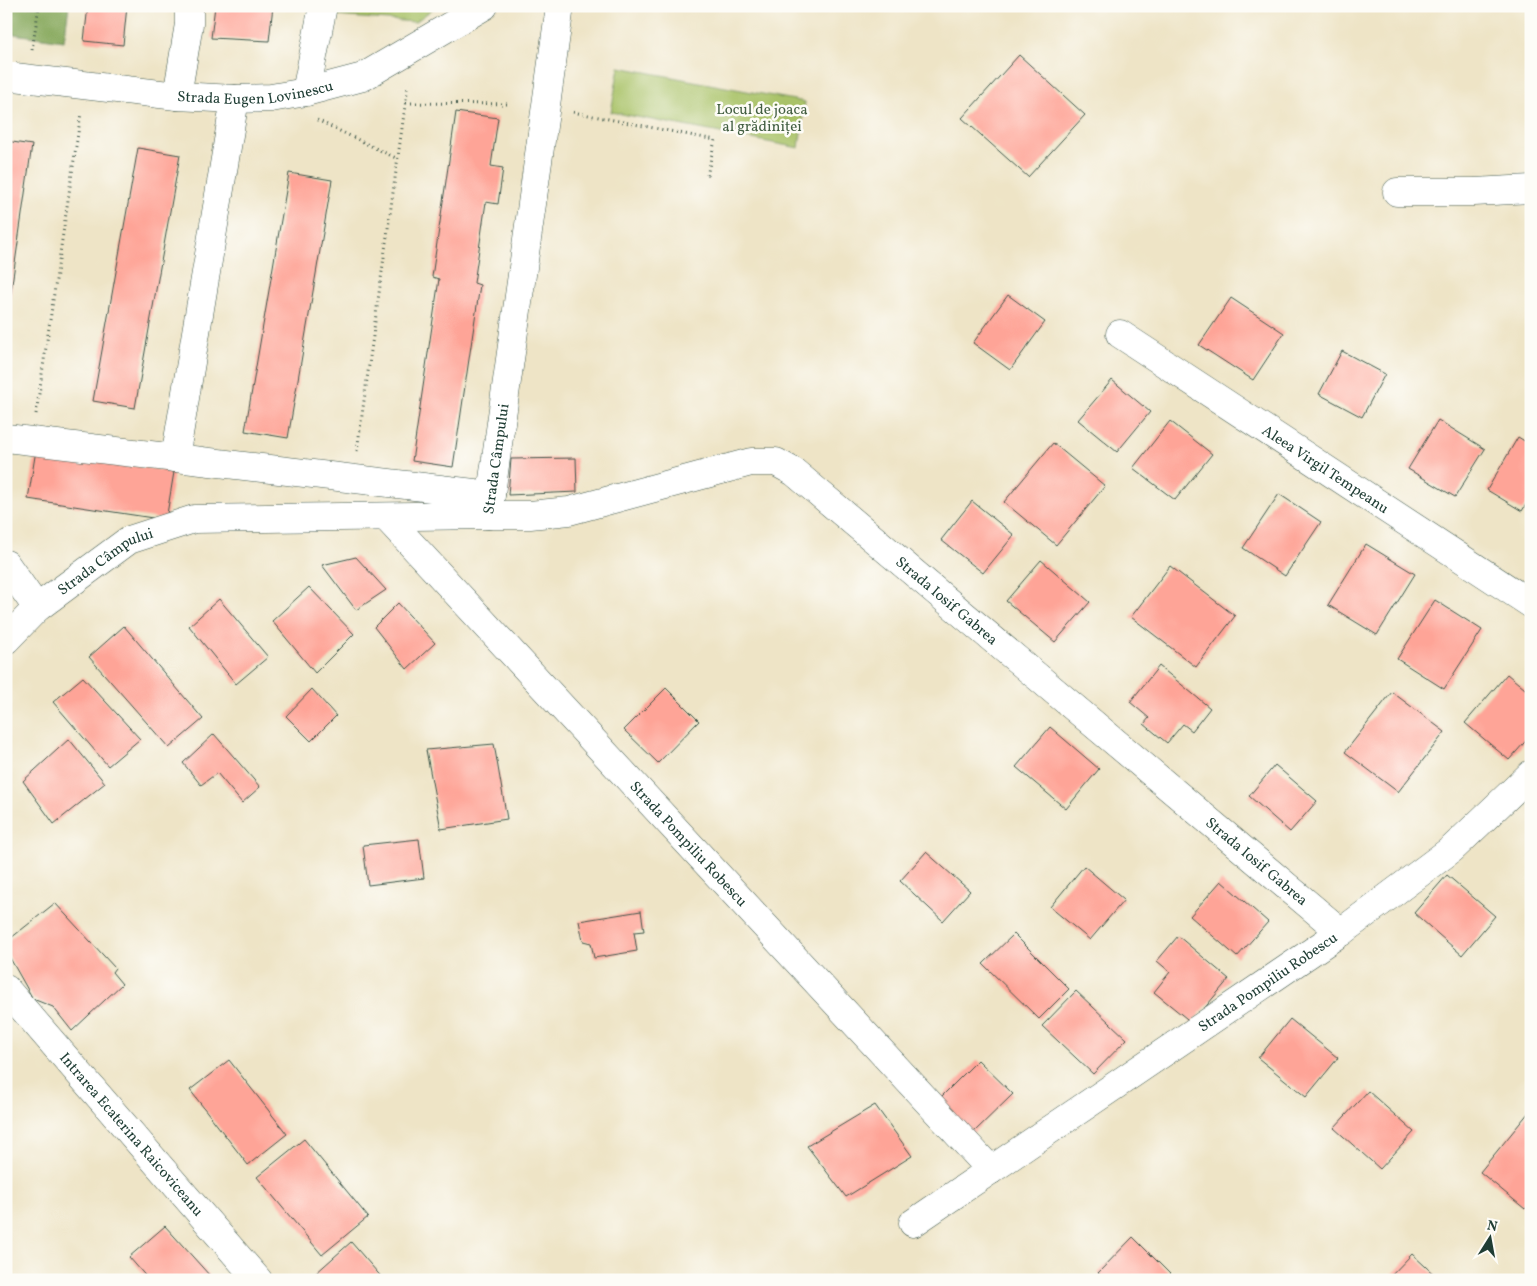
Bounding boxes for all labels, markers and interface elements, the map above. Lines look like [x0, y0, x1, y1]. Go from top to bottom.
street label: Strada Eugen Lovinescu [177, 76, 336, 111]
park label: Locul de joaca al grădiniței [716, 100, 808, 138]
street label: Strada Câmpului [479, 402, 516, 516]
street label: Aleea Virgil Tempeanu [1257, 421, 1392, 520]
street label: Strada Câmpului [54, 524, 156, 601]
street label: Strada Iosif Gabrea [890, 553, 1002, 651]
street label: Strada Pompiliu Robescu [624, 777, 751, 912]
street label: Strada Iosif Gabrea [1200, 813, 1312, 912]
street label: Strada Pompiliu Robescu [1195, 928, 1342, 1038]
street label: Intrarea Ecaterina Raicoviceanu [54, 1049, 207, 1222]
north arrow [1464, 1214, 1514, 1264]
text: N [1485, 1216, 1499, 1237]

